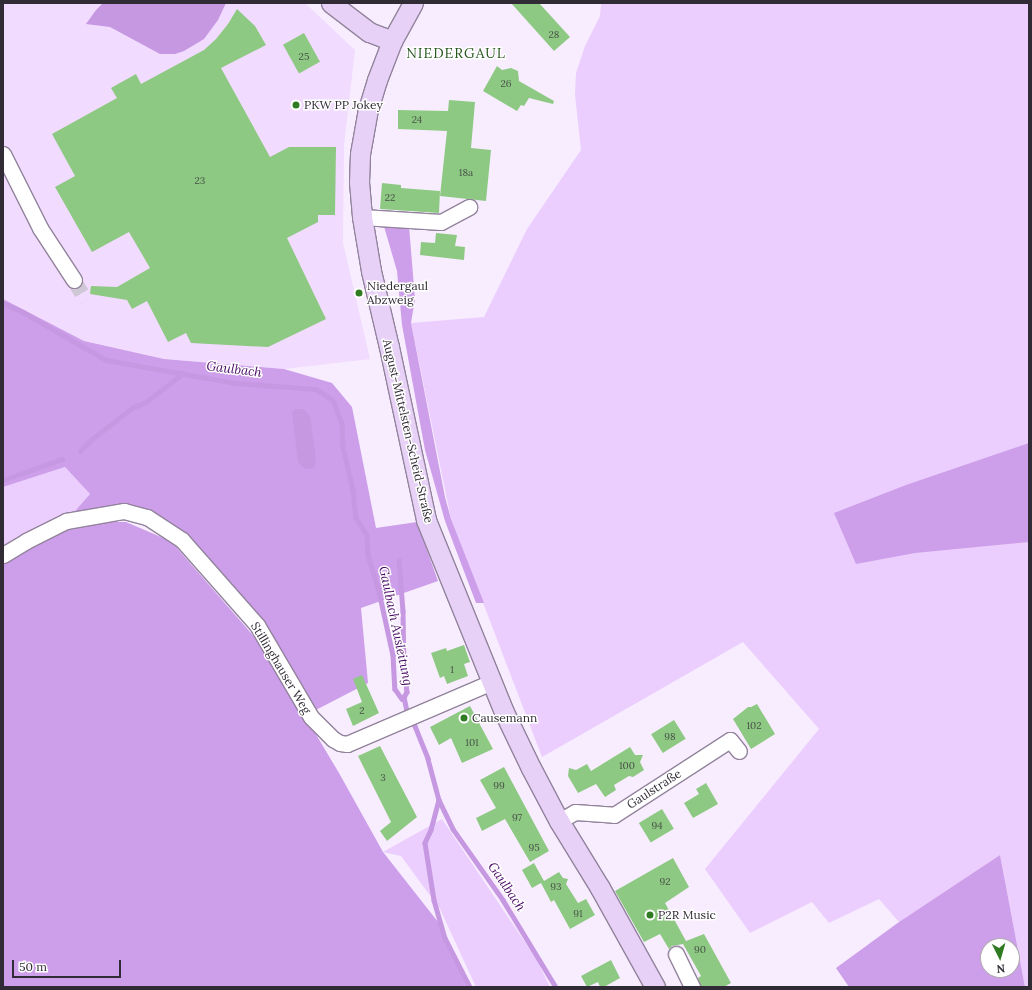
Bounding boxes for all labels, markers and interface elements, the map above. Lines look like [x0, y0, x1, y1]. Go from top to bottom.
house number: 28 [549, 29, 559, 41]
district label: NIEDERGAUL [406, 45, 506, 61]
house number: 25 [299, 51, 309, 63]
house number: 26 [500, 78, 512, 90]
place label: PKW PP Jokey [304, 98, 383, 112]
marker: PKW PP Jokey [291, 100, 301, 110]
house number: 24 [412, 114, 422, 126]
house number: 18a [459, 167, 473, 179]
house number: 23 [195, 175, 205, 187]
house number: 22 [385, 192, 395, 204]
place label: Niedergaul Abzweig [367, 279, 428, 307]
marker: Niedergaul Abzweig [354, 288, 364, 298]
street label: August-Mittelsten-Scheid-Straße [380, 338, 436, 524]
water label: Gaulbach [205, 359, 263, 381]
water label: Gaulbach Ausleitung [375, 565, 415, 687]
street label: Stillinghauser Weg [248, 620, 314, 716]
house number: 1 [450, 664, 454, 676]
house number: 2 [359, 705, 365, 717]
place label: Causemann [472, 711, 537, 725]
marker: Causemann [459, 713, 469, 723]
house number: 102 [746, 720, 762, 732]
house number: 98 [664, 731, 676, 743]
house number: 101 [465, 737, 479, 749]
house number: 100 [619, 760, 635, 772]
street label: Gaulstraße [624, 766, 684, 812]
house number: 3 [380, 772, 386, 784]
house number: 99 [493, 780, 505, 792]
house number: 97 [512, 812, 522, 824]
house number: 94 [651, 820, 663, 832]
house number: 95 [528, 842, 540, 854]
water label: Gaulbach [484, 860, 528, 914]
house number: 92 [659, 876, 671, 888]
house number: 93 [550, 881, 562, 893]
house number: 91 [573, 908, 583, 920]
place label: P2R Music [658, 908, 716, 922]
marker: P2R Music [645, 910, 655, 920]
north arrow [980, 938, 1020, 978]
house number: 90 [694, 944, 706, 956]
scale bar [14, 952, 123, 978]
text: 50 m [19, 959, 47, 974]
text: N [996, 962, 1006, 976]

